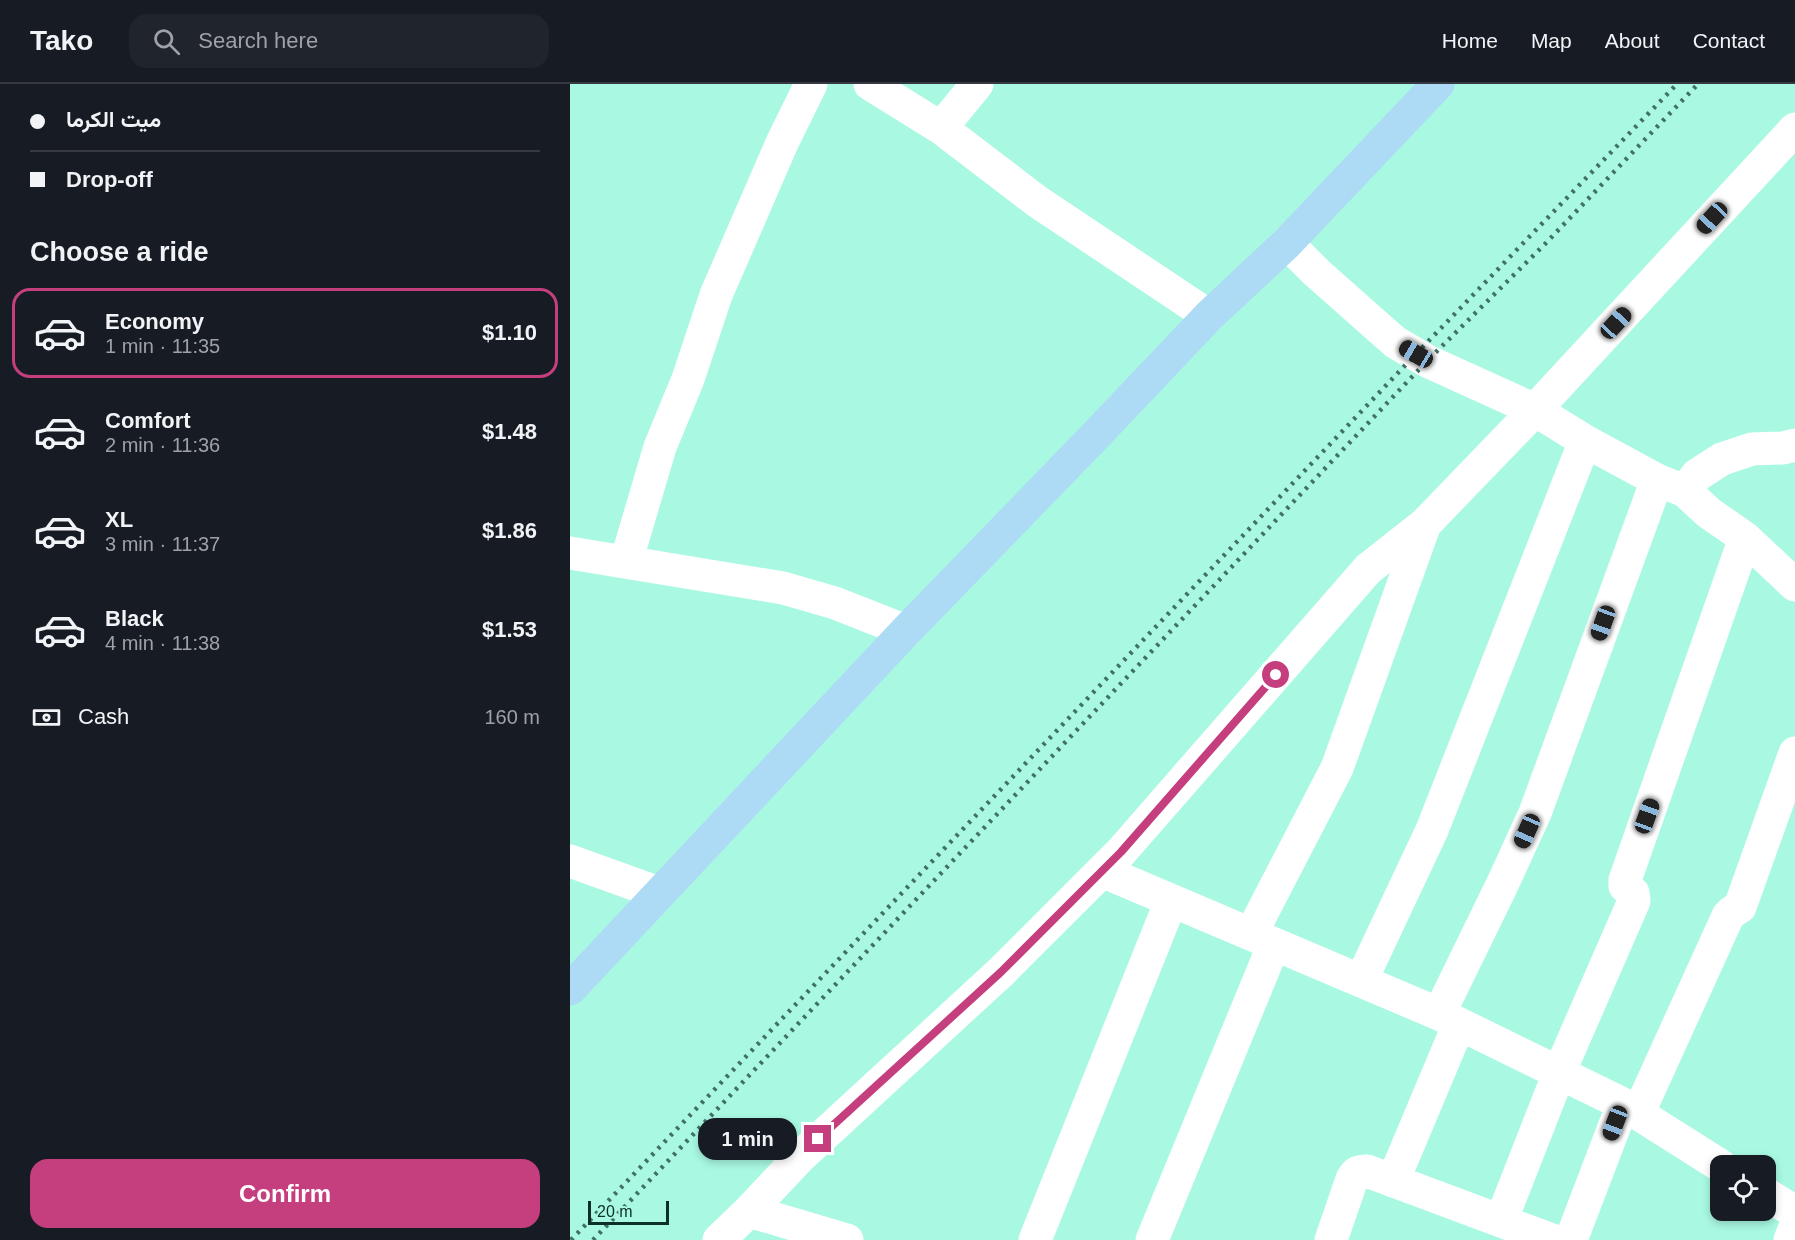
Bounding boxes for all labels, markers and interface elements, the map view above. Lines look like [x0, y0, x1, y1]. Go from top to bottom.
search box [129, 14, 549, 68]
text: Tako [30, 25, 93, 56]
icon: search [150, 25, 183, 58]
text: Search here [198, 28, 318, 53]
text: Home [1442, 29, 1498, 52]
text: Map [1531, 29, 1572, 52]
text: About [1605, 29, 1660, 52]
text: Contact [1693, 29, 1765, 52]
text: ميت الكرما [66, 107, 161, 132]
text: Drop-off [66, 167, 153, 192]
car [1693, 199, 1731, 237]
text: Choose a ride [30, 237, 209, 267]
car [1597, 304, 1635, 342]
icon: car [33, 306, 87, 360]
text: Economy [105, 309, 204, 334]
text: $1.10 [482, 320, 537, 345]
text: 1 min · 11:35 [105, 335, 220, 357]
car [1396, 337, 1436, 371]
icon: car [33, 405, 87, 459]
text: Comfort [105, 408, 191, 433]
text: $1.48 [482, 419, 537, 444]
text: 2 min · 11:36 [105, 434, 220, 456]
icon: car [33, 504, 87, 558]
text: XL [105, 507, 133, 532]
text: $1.86 [482, 518, 537, 543]
text: 3 min · 11:37 [105, 533, 220, 555]
icon: car [33, 603, 87, 657]
car [1588, 603, 1618, 643]
text: Black [105, 606, 164, 631]
text: $1.53 [482, 617, 537, 642]
text: 4 min · 11:38 [105, 632, 220, 654]
route start [1262, 661, 1289, 688]
icon: cash [30, 701, 63, 734]
text: Cash [78, 704, 129, 729]
text: 160 m [484, 706, 540, 728]
car [1632, 796, 1662, 836]
car [1511, 811, 1543, 851]
car [1600, 1103, 1630, 1143]
callout: 1 min [698, 1118, 797, 1160]
route end [804, 1125, 831, 1152]
text: 1 min [721, 1128, 774, 1150]
map controls [1710, 1155, 1776, 1221]
button: locate [1710, 1155, 1776, 1221]
button: Confirm [30, 1159, 540, 1228]
scale bar [588, 1198, 669, 1226]
text: 20 m [597, 1203, 633, 1220]

